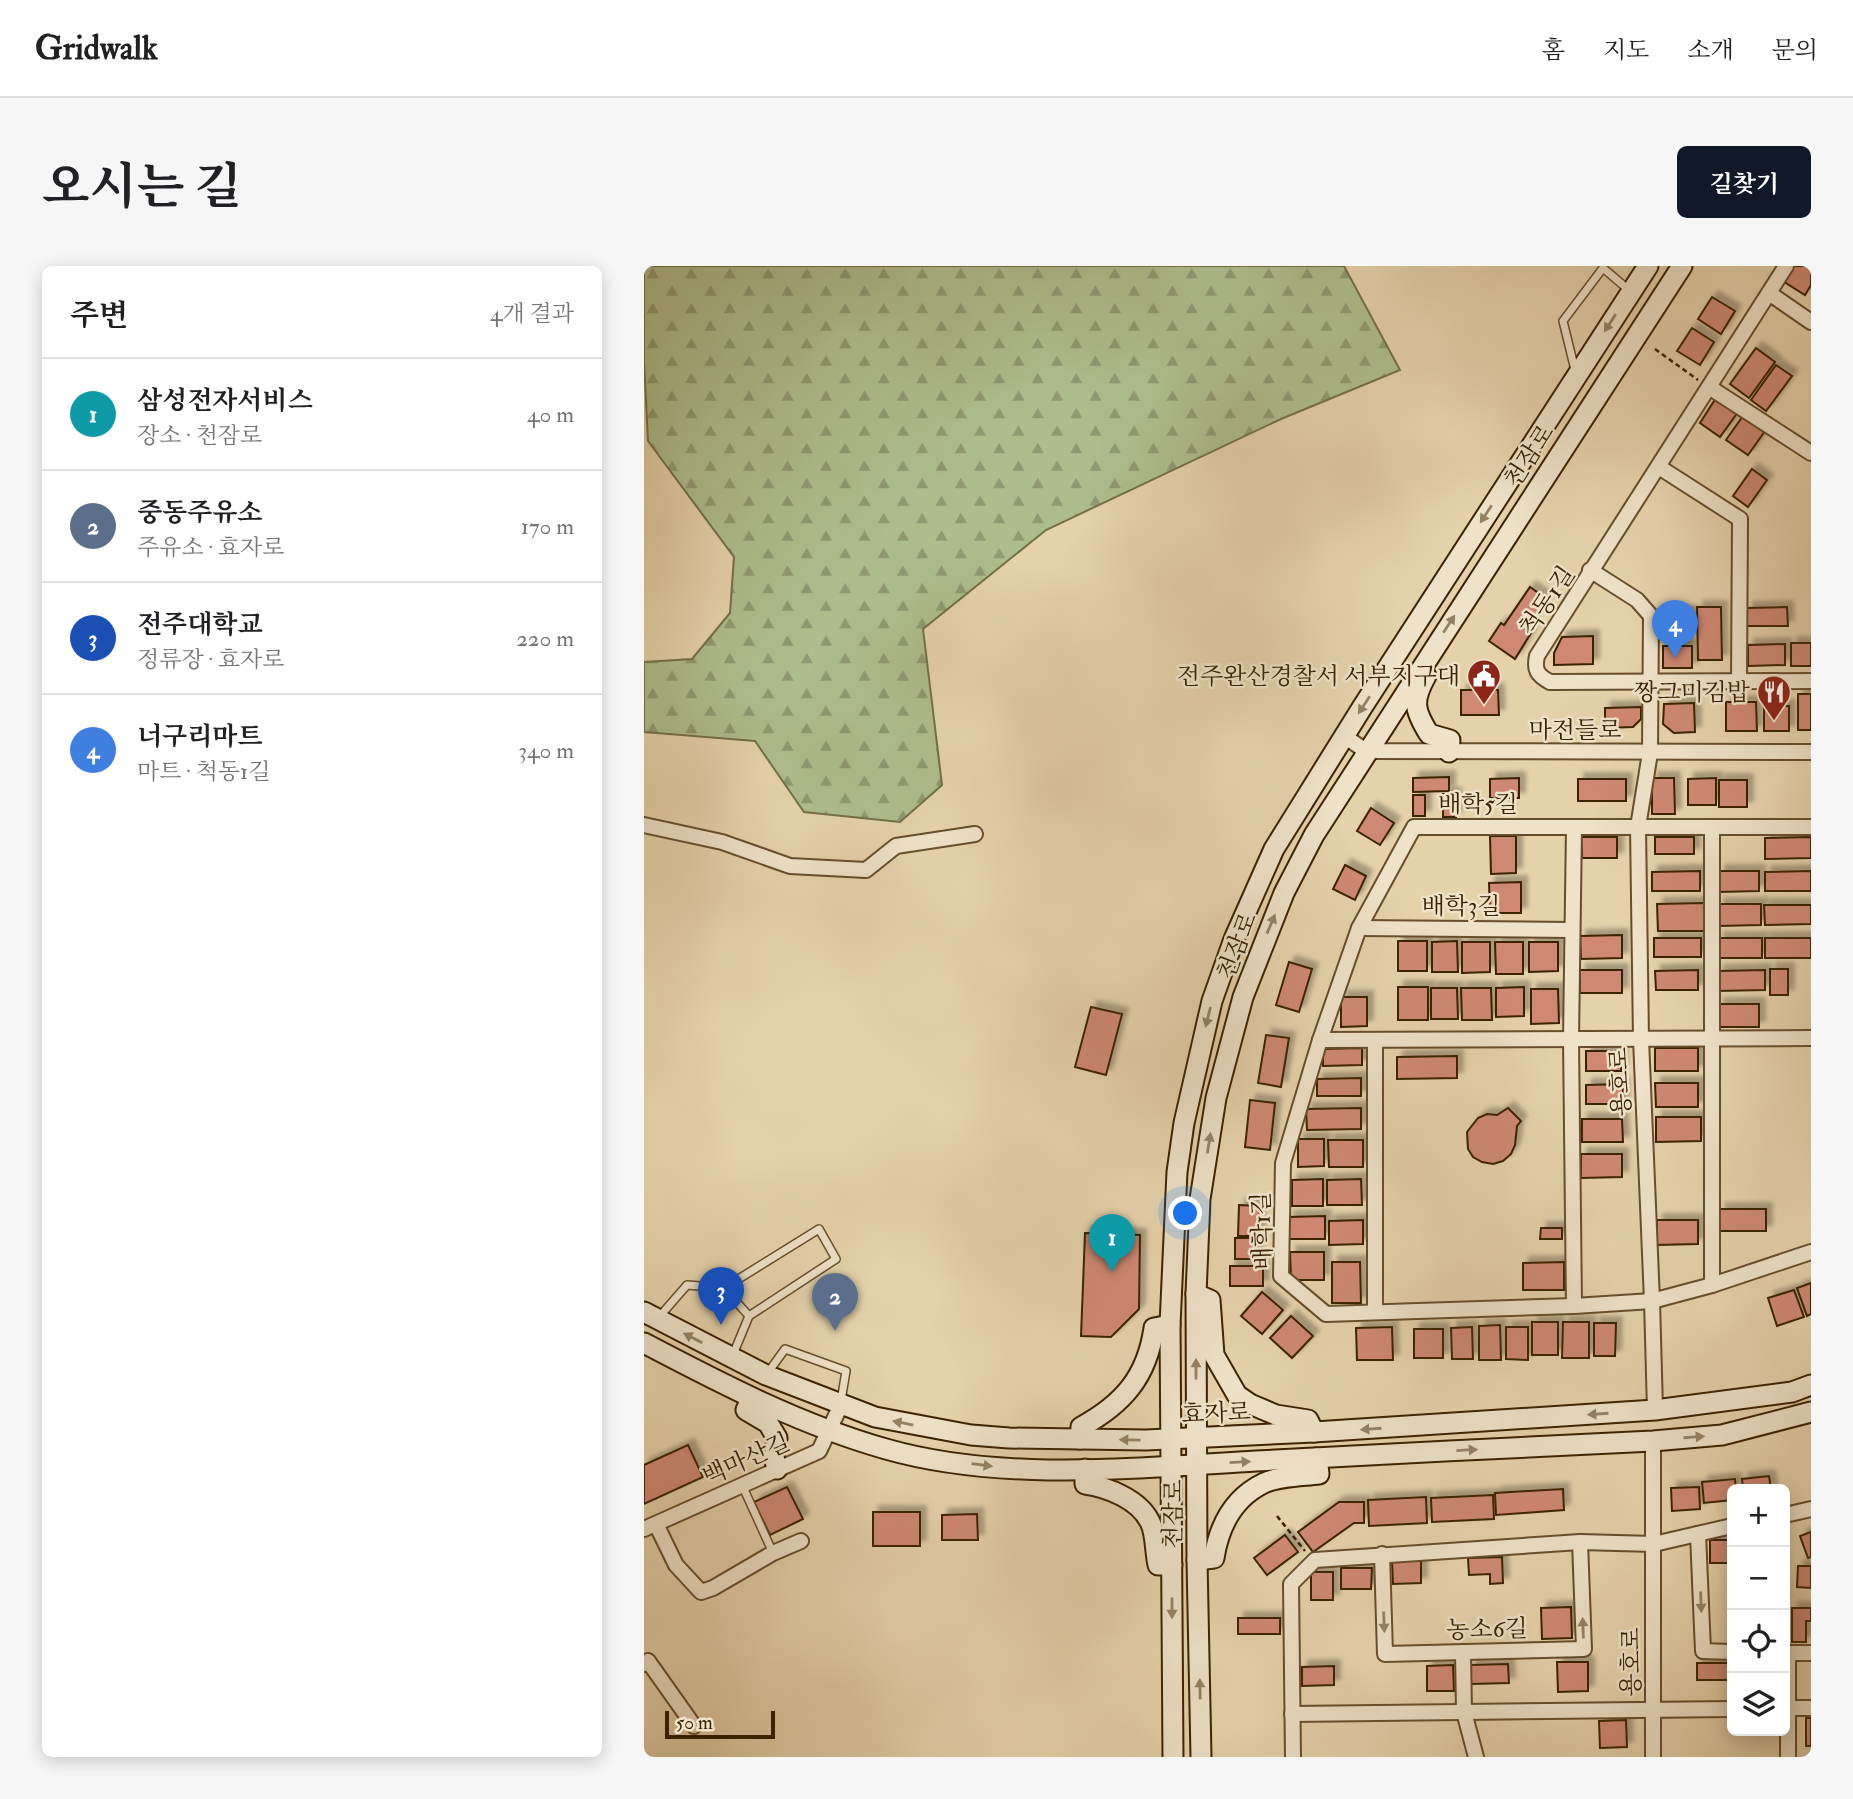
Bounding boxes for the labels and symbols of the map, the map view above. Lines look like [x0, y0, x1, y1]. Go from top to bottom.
one-way arrow [1604, 313, 1617, 332]
street label: 천잠로 [1497, 419, 1561, 494]
one-way arrow [1480, 504, 1493, 524]
street label: 척동1길 [1513, 560, 1582, 642]
pin: 4 [1652, 600, 1698, 658]
one-way arrow [1443, 614, 1456, 634]
public building icon: 전주완산경찰서 서부지구대 [1465, 657, 1503, 706]
place label: 전주완산경찰서 서부지구대 [1177, 661, 1460, 692]
restaurant icon: 짱그미김밥 [1755, 673, 1793, 722]
place label: 짱그미김밥 [1634, 677, 1750, 708]
one-way arrow [1357, 696, 1370, 715]
street label: 마전들로 [1529, 715, 1621, 746]
street label: 배학5길 [1438, 789, 1518, 820]
street label: 배학3길 [1422, 891, 1500, 922]
street label: 천잠로 [1211, 908, 1264, 984]
one-way arrow [1265, 914, 1277, 934]
one-way arrow [1202, 1006, 1213, 1028]
street label: 용호로 [1603, 1046, 1638, 1118]
one-way arrow [1204, 1131, 1215, 1153]
street label: 배학1길 [1246, 1191, 1279, 1271]
your location [1168, 1196, 1202, 1230]
pin: 1 [1089, 1214, 1135, 1272]
pin: 3 [698, 1267, 744, 1325]
pin: 2 [812, 1273, 858, 1331]
one-way arrow [683, 1332, 703, 1343]
one-way arrow [1190, 1358, 1202, 1380]
street label: 효자로 [1181, 1397, 1251, 1430]
one-way arrow [1587, 1409, 1609, 1420]
one-way arrow [892, 1417, 914, 1428]
one-way arrow [1360, 1423, 1382, 1434]
street label: 백마산길 [698, 1426, 795, 1492]
one-way arrow [1684, 1432, 1706, 1443]
one-way arrow [1118, 1434, 1140, 1446]
one-way arrow [1457, 1445, 1479, 1456]
one-way arrow [1229, 1456, 1251, 1467]
one-way arrow [971, 1460, 993, 1471]
street label: 천잠로 [1157, 1479, 1190, 1549]
one-way arrow [1695, 1591, 1707, 1613]
one-way arrow [1166, 1598, 1178, 1620]
one-way arrow [1379, 1611, 1390, 1633]
street label: 농소6길 [1446, 1613, 1528, 1646]
one-way arrow [1577, 1617, 1588, 1639]
street label: 용호로 [1616, 1627, 1647, 1697]
one-way arrow [1194, 1678, 1205, 1700]
scale bar [665, 1708, 775, 1740]

